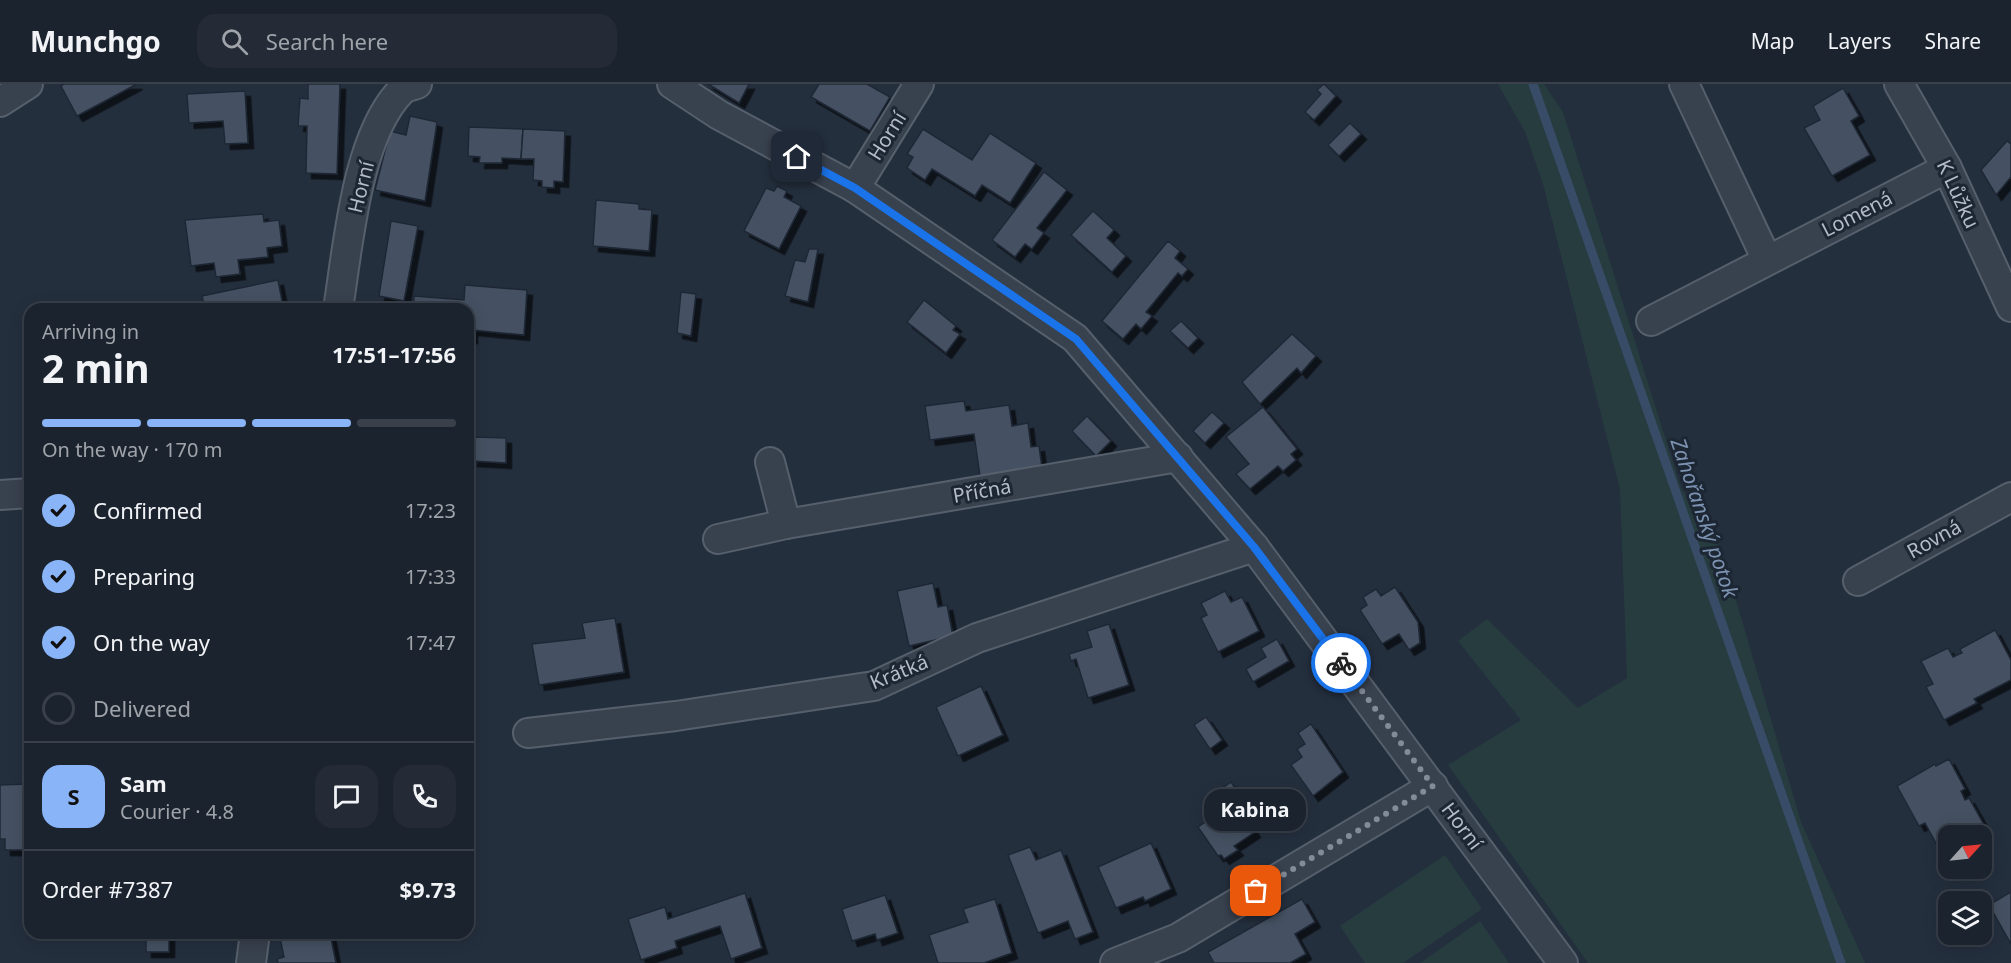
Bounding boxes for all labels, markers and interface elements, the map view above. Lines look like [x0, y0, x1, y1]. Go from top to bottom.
search box [197, 14, 617, 68]
text: Munchgo [30, 22, 161, 60]
icon: search [218, 25, 251, 58]
text: Search here [266, 26, 388, 56]
text: Map [1751, 27, 1795, 55]
text: Layers [1828, 27, 1892, 55]
text: Share [1925, 27, 1981, 55]
street label: Horní [861, 106, 912, 165]
pin [771, 131, 822, 182]
icon: home [780, 140, 813, 173]
street label: K Lůžku [1931, 155, 1986, 233]
street label: Horní [341, 157, 380, 216]
street label: Lomená [1817, 184, 1897, 243]
text: Arriving in [42, 318, 139, 345]
text: 17:51–17:56 [332, 339, 456, 369]
text: 2 min [42, 341, 149, 394]
water label: Zahořanský potok [1664, 433, 1746, 603]
text: On the way · 170 m [42, 436, 222, 463]
street label: Příčná [951, 472, 1013, 509]
icon: check [42, 494, 75, 527]
text: Confirmed [93, 495, 203, 525]
text: 17:23 [405, 497, 456, 524]
street label: Rovná [1902, 513, 1966, 564]
icon: check [42, 560, 75, 593]
text: Preparing [93, 561, 195, 591]
text: 17:33 [405, 563, 456, 590]
icon: check [42, 626, 75, 659]
text: On the way [93, 627, 210, 657]
text: 17:47 [405, 629, 456, 656]
courier [1311, 633, 1371, 693]
icon: bike [1325, 647, 1358, 680]
street label: Krátká [866, 648, 932, 695]
text: Delivered [93, 693, 191, 723]
button: chat [315, 765, 378, 828]
button: phone [393, 765, 456, 828]
text: Sam [120, 768, 167, 798]
text: S [67, 781, 80, 811]
callout: Kabina [1205, 789, 1307, 831]
text: Kabina [1221, 796, 1289, 823]
street label: Horní [1436, 797, 1490, 856]
text: Courier · 4.8 [120, 798, 234, 825]
north arrow [1938, 825, 1992, 879]
map controls [1938, 825, 1992, 945]
pin [1230, 865, 1281, 916]
text: Order #7387 [42, 874, 173, 904]
text: $9.73 [399, 874, 456, 904]
icon: bag [1239, 874, 1272, 907]
button: layers [1938, 891, 1992, 945]

